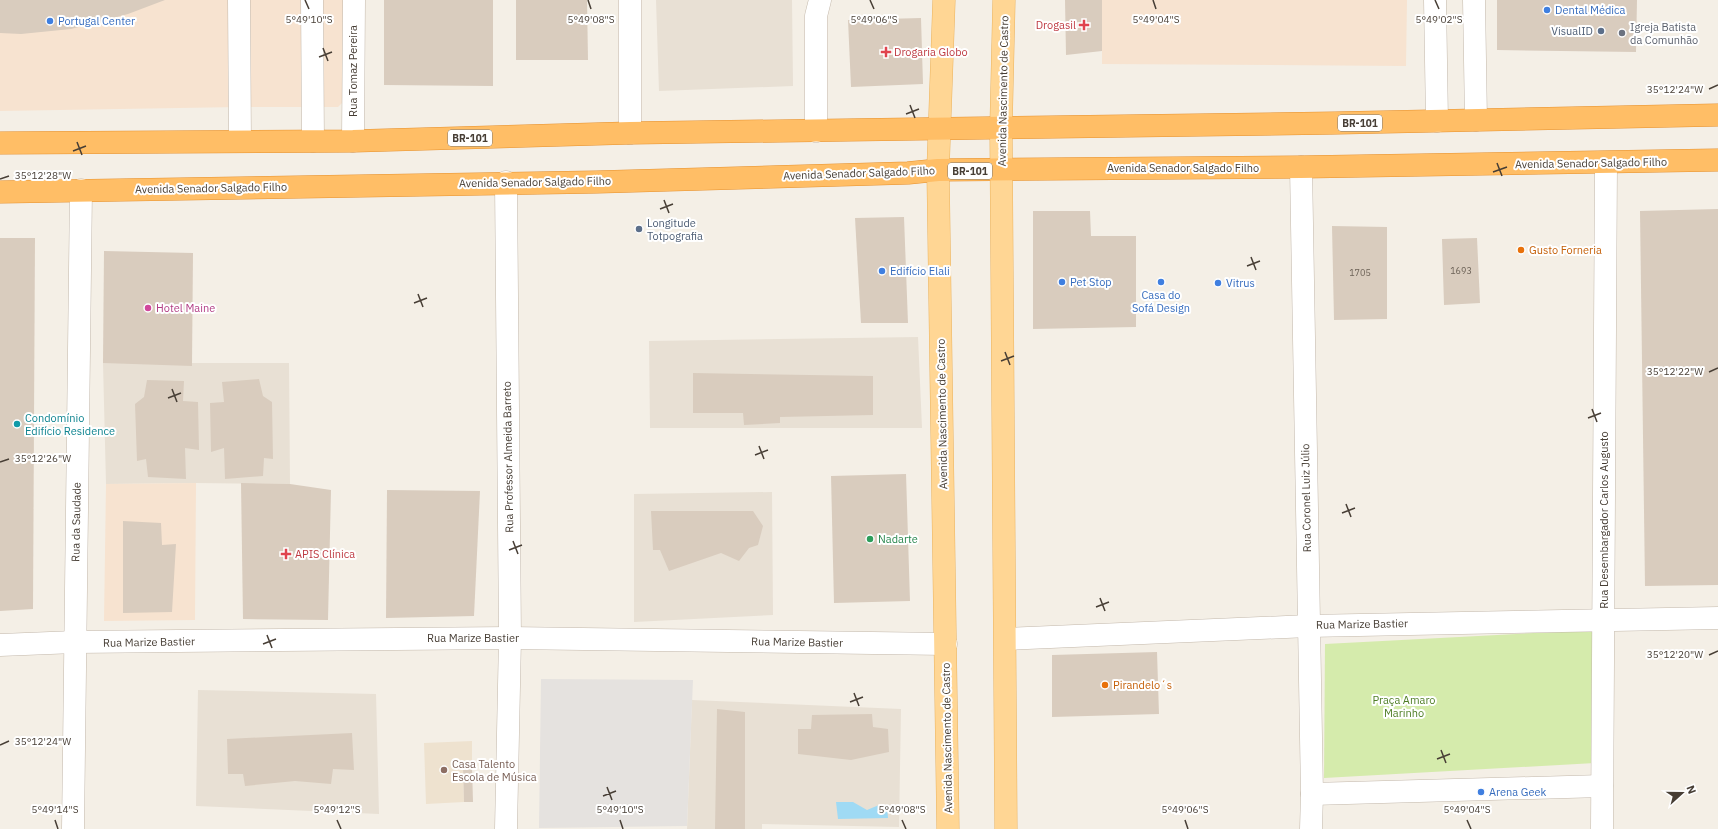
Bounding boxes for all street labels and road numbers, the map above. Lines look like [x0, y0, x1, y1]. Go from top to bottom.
street label: Avenida Nascimento de Castro [995, 15, 1011, 167]
street label: Rua Tomaz Pereira [346, 25, 360, 117]
road number: BR-101 [1338, 115, 1382, 131]
road number: BR-101 [448, 130, 492, 146]
street label: Avenida Senador Salgado Filho [1515, 155, 1667, 171]
street label: Avenida Senador Salgado Filho [1107, 161, 1259, 175]
street label: Avenida Senador Salgado Filho [783, 163, 935, 183]
road number: BR-101 [948, 163, 992, 179]
street label: Avenida Senador Salgado Filho [459, 174, 611, 190]
street label: Avenida Senador Salgado Filho [135, 180, 287, 196]
street label: Avenida Nascimento de Castro [934, 338, 950, 490]
street label: Rua Professor Almeida Barreto [500, 381, 516, 533]
street label: Rua Desembargador Carlos Augusto [1597, 431, 1611, 609]
street label: Rua Coronel Luiz Júlio [1298, 444, 1314, 552]
street label: Rua da Saudade [68, 482, 84, 562]
street label: Rua Marize Bastier [1316, 616, 1408, 632]
street label: Rua Marize Bastier [427, 631, 519, 645]
street label: Rua Marize Bastier [103, 634, 195, 650]
street label: Rua Marize Bastier [751, 634, 843, 650]
street label: Avenida Nascimento de Castro [939, 662, 955, 814]

